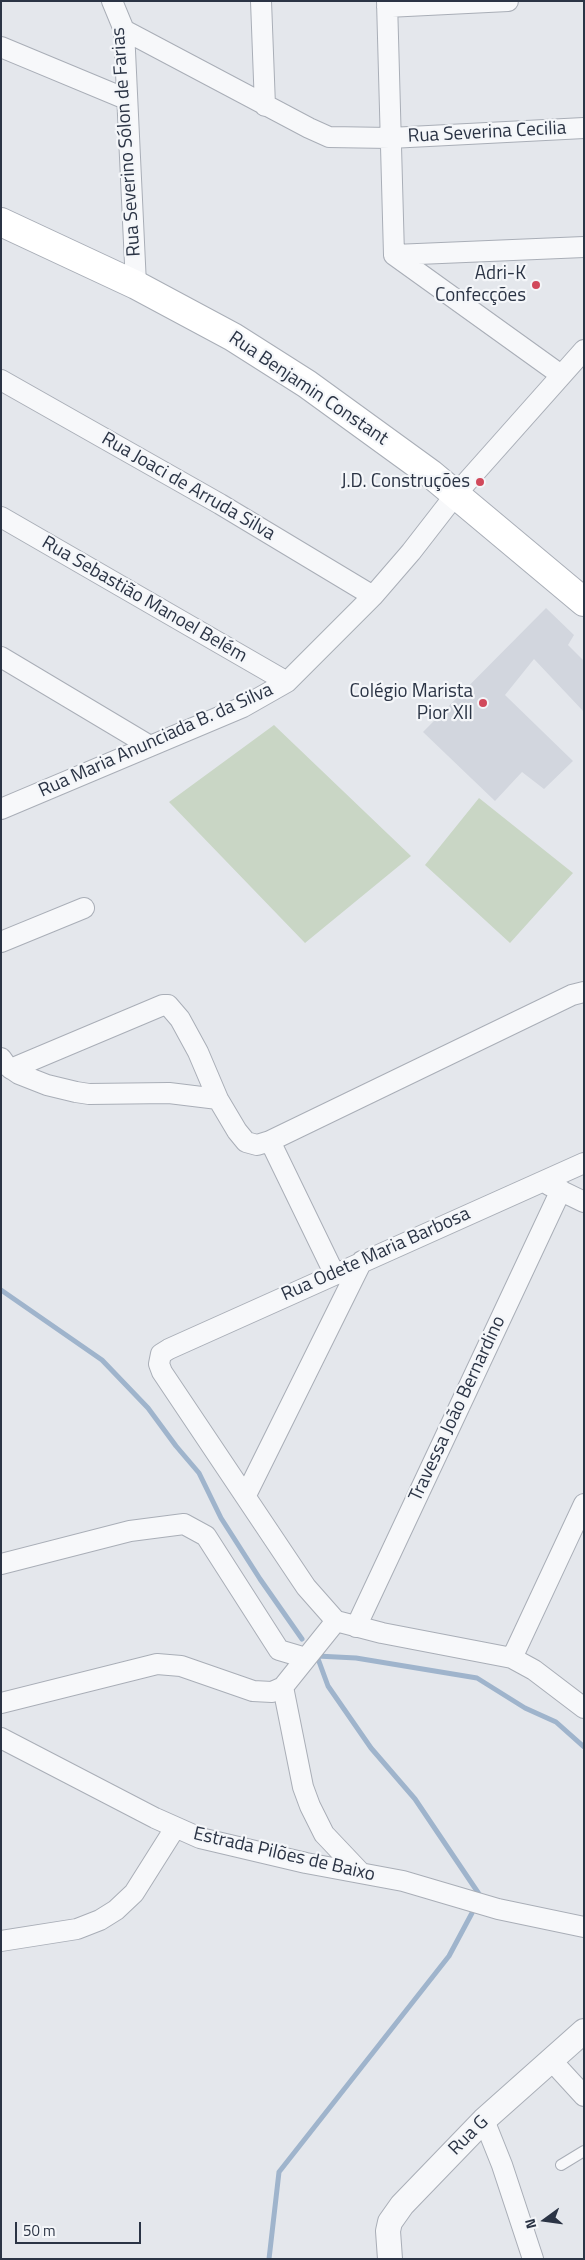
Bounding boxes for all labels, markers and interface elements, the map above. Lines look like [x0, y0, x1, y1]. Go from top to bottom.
street label: Rua Severino Sólon de Farias [108, 27, 146, 257]
street label: Rua Severina Cecilia [407, 117, 567, 149]
place label: Adri-K Confecções [435, 263, 526, 307]
marker: Adri-K Confecções [530, 279, 542, 291]
street label: Rua Benjamin Constant [224, 327, 392, 451]
street label: Rua Joaci de Arruda Silva [97, 428, 279, 546]
place label: J.D. Construções [341, 471, 470, 493]
marker: J.D. Construções [474, 476, 486, 488]
street label: Rua Sebastião Manoel Belém [37, 532, 251, 668]
street label: Rua Maria Anunciada B. da Silva [35, 679, 277, 803]
place label: Colégio Marista Pior XII [349, 681, 473, 725]
marker: Colégio Marista Pior XII [477, 697, 489, 709]
street label: Rua Odete Maria Barbosa [278, 1203, 474, 1307]
street label: Travessa João Bernardino [405, 1313, 511, 1505]
street label: Estrada Pilões de Baixo [191, 1823, 377, 1887]
street label: Rua G [444, 2111, 494, 2161]
north arrow [520, 2195, 570, 2245]
scale bar [18, 2212, 144, 2244]
text: N [519, 2217, 541, 2231]
text: 50 m [23, 2219, 56, 2242]

